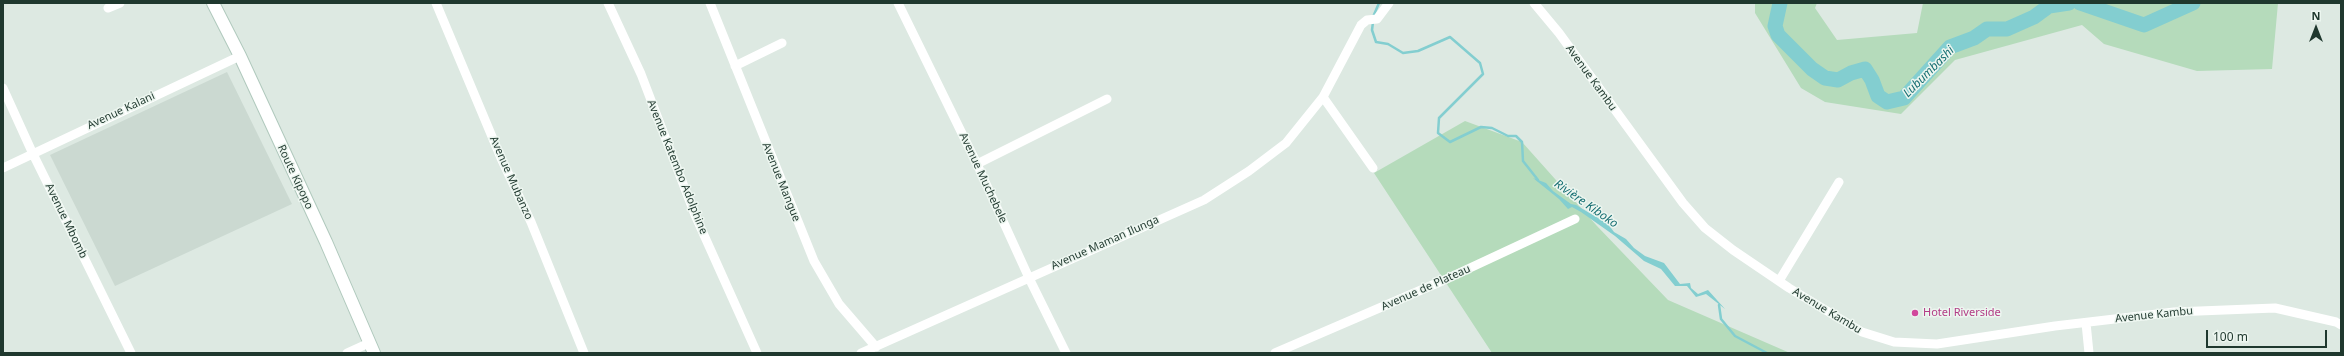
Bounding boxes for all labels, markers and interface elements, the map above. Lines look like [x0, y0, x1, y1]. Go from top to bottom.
north arrow [2296, 8, 2336, 48]
text: N [2312, 8, 2320, 23]
street label: Avenue Kambu [1563, 42, 1619, 114]
water label: Lubumbashi [1901, 44, 1957, 100]
street label: Avenue Kalani [85, 90, 157, 132]
street label: Avenue Katembo Adolphine [644, 98, 710, 236]
street label: Avenue Muchebele [956, 131, 1010, 225]
street label: Avenue Mubanzo [487, 134, 535, 222]
street label: Avenue Mangue [759, 140, 803, 224]
street label: Route Kipopo [274, 143, 316, 211]
water label: Rivière Kiboko [1551, 177, 1621, 231]
street label: Avenue Mbomb [42, 181, 90, 261]
street label: Avenue Maman Ilunga [1049, 213, 1161, 273]
street label: Avenue de Plateau [1379, 262, 1473, 314]
street label: Avenue Kambu [1790, 285, 1864, 337]
street label: Avenue Kambu [2114, 304, 2194, 326]
place label: Hotel Riverside [1923, 306, 2001, 320]
marker: Hotel Riverside [1910, 308, 1920, 318]
scale bar [2208, 322, 2329, 348]
text: 100 m [2213, 328, 2248, 345]

